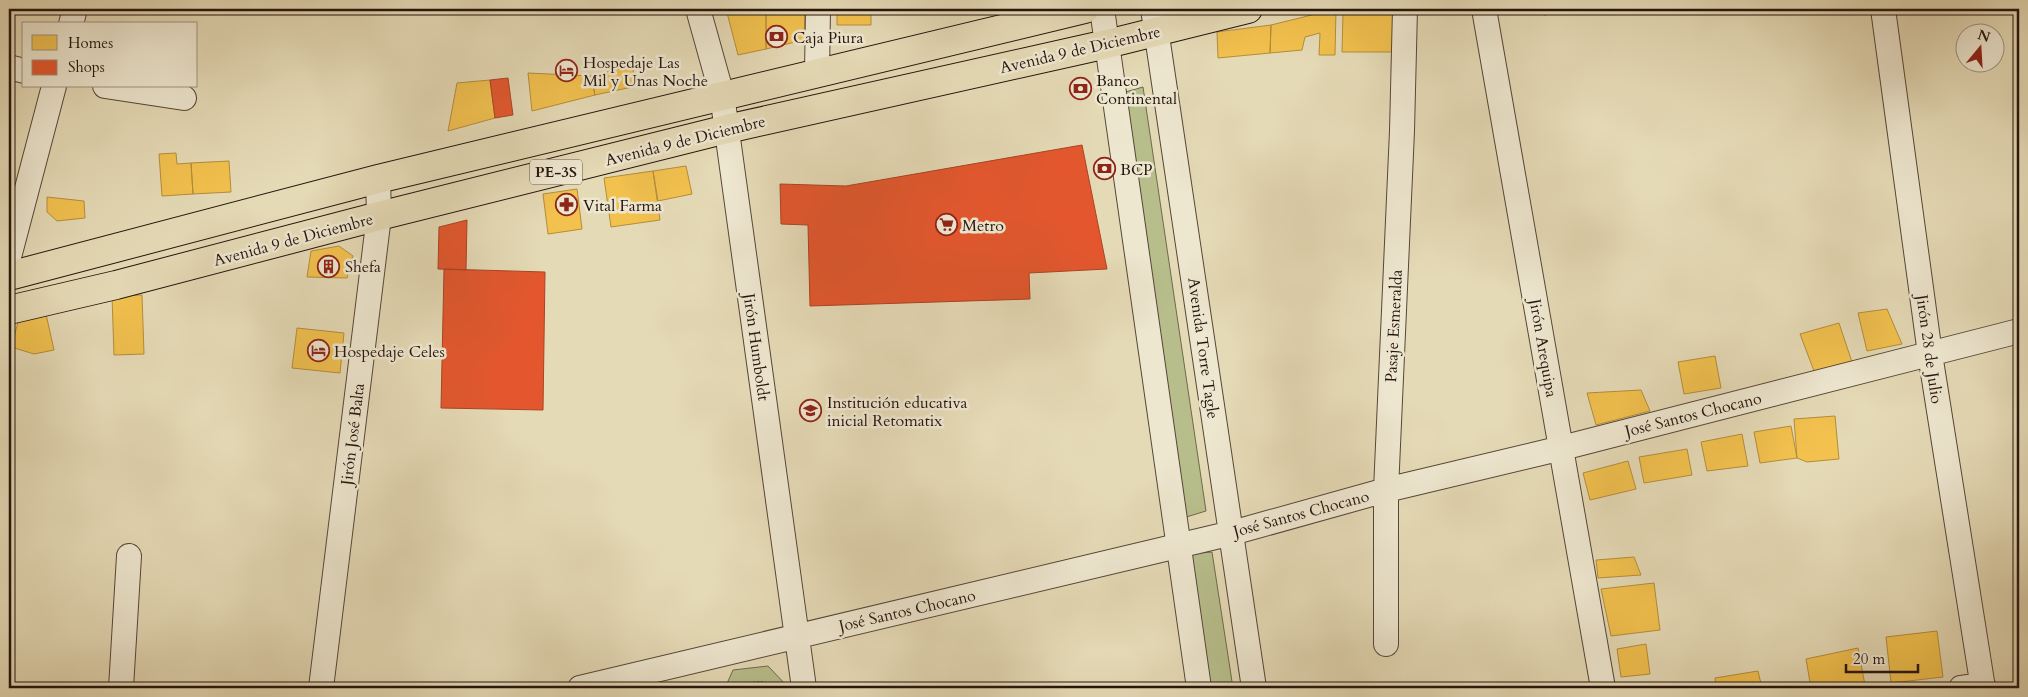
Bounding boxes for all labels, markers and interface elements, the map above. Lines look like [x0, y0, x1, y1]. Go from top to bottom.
street label: Avenida 9 de Diciembre [998, 21, 1163, 79]
legend [22, 22, 198, 88]
north arrow [1956, 22, 2006, 72]
bank icon: Caja Piura [765, 25, 789, 49]
text: N [1975, 25, 1993, 47]
place label: Caja Piura [793, 27, 863, 49]
text: Homes [68, 33, 113, 53]
place label: Hospedaje Las Mil y Unas Noche [583, 52, 708, 92]
text: Shops [68, 57, 105, 77]
hotel icon: Hospedaje Las Mil y Unas Noche [555, 59, 579, 83]
place label: Banco Continental [1096, 70, 1177, 110]
bank icon: Banco Continental [1068, 77, 1092, 101]
street label: Avenida 9 de Diciembre [603, 110, 768, 172]
bank icon: BCP [1092, 157, 1116, 181]
place label: BCP [1120, 159, 1153, 181]
road number: PE-3S [530, 160, 582, 184]
pharmacy icon: Vital Farma [555, 193, 579, 217]
place label: Vital Farma [583, 195, 662, 217]
street label: Avenida 9 de Diciembre [211, 208, 376, 272]
supermarket icon: Metro [934, 213, 958, 237]
place label: Metro [962, 215, 1004, 237]
building icon: Shefa [317, 254, 341, 278]
place label: Shefa [345, 256, 381, 278]
street label: Pasaje Esmeralda [1380, 269, 1408, 383]
street label: Avenida Torre Tagle [1182, 276, 1224, 420]
street label: Jirón Humboldt [737, 290, 774, 402]
street label: Jirón 28 de Julio [1910, 291, 1948, 405]
street label: Jirón Arequipa [1523, 295, 1563, 399]
hotel icon: Hospedaje Celes [306, 339, 330, 363]
place label: Hospedaje Celes [334, 341, 445, 363]
street label: Jirón José Balta [336, 382, 370, 488]
street label: José Santos Chocano [1621, 387, 1764, 443]
place label: Institución educativa inicial Retomatix [827, 392, 968, 432]
school or university icon: Institución educativa inicial Retomatix [799, 399, 823, 423]
street label: José Santos Chocano [1229, 485, 1372, 543]
street label: José Santos Chocano [835, 584, 978, 638]
scale bar [1846, 642, 1918, 674]
text: 20 m [1853, 649, 1885, 669]

